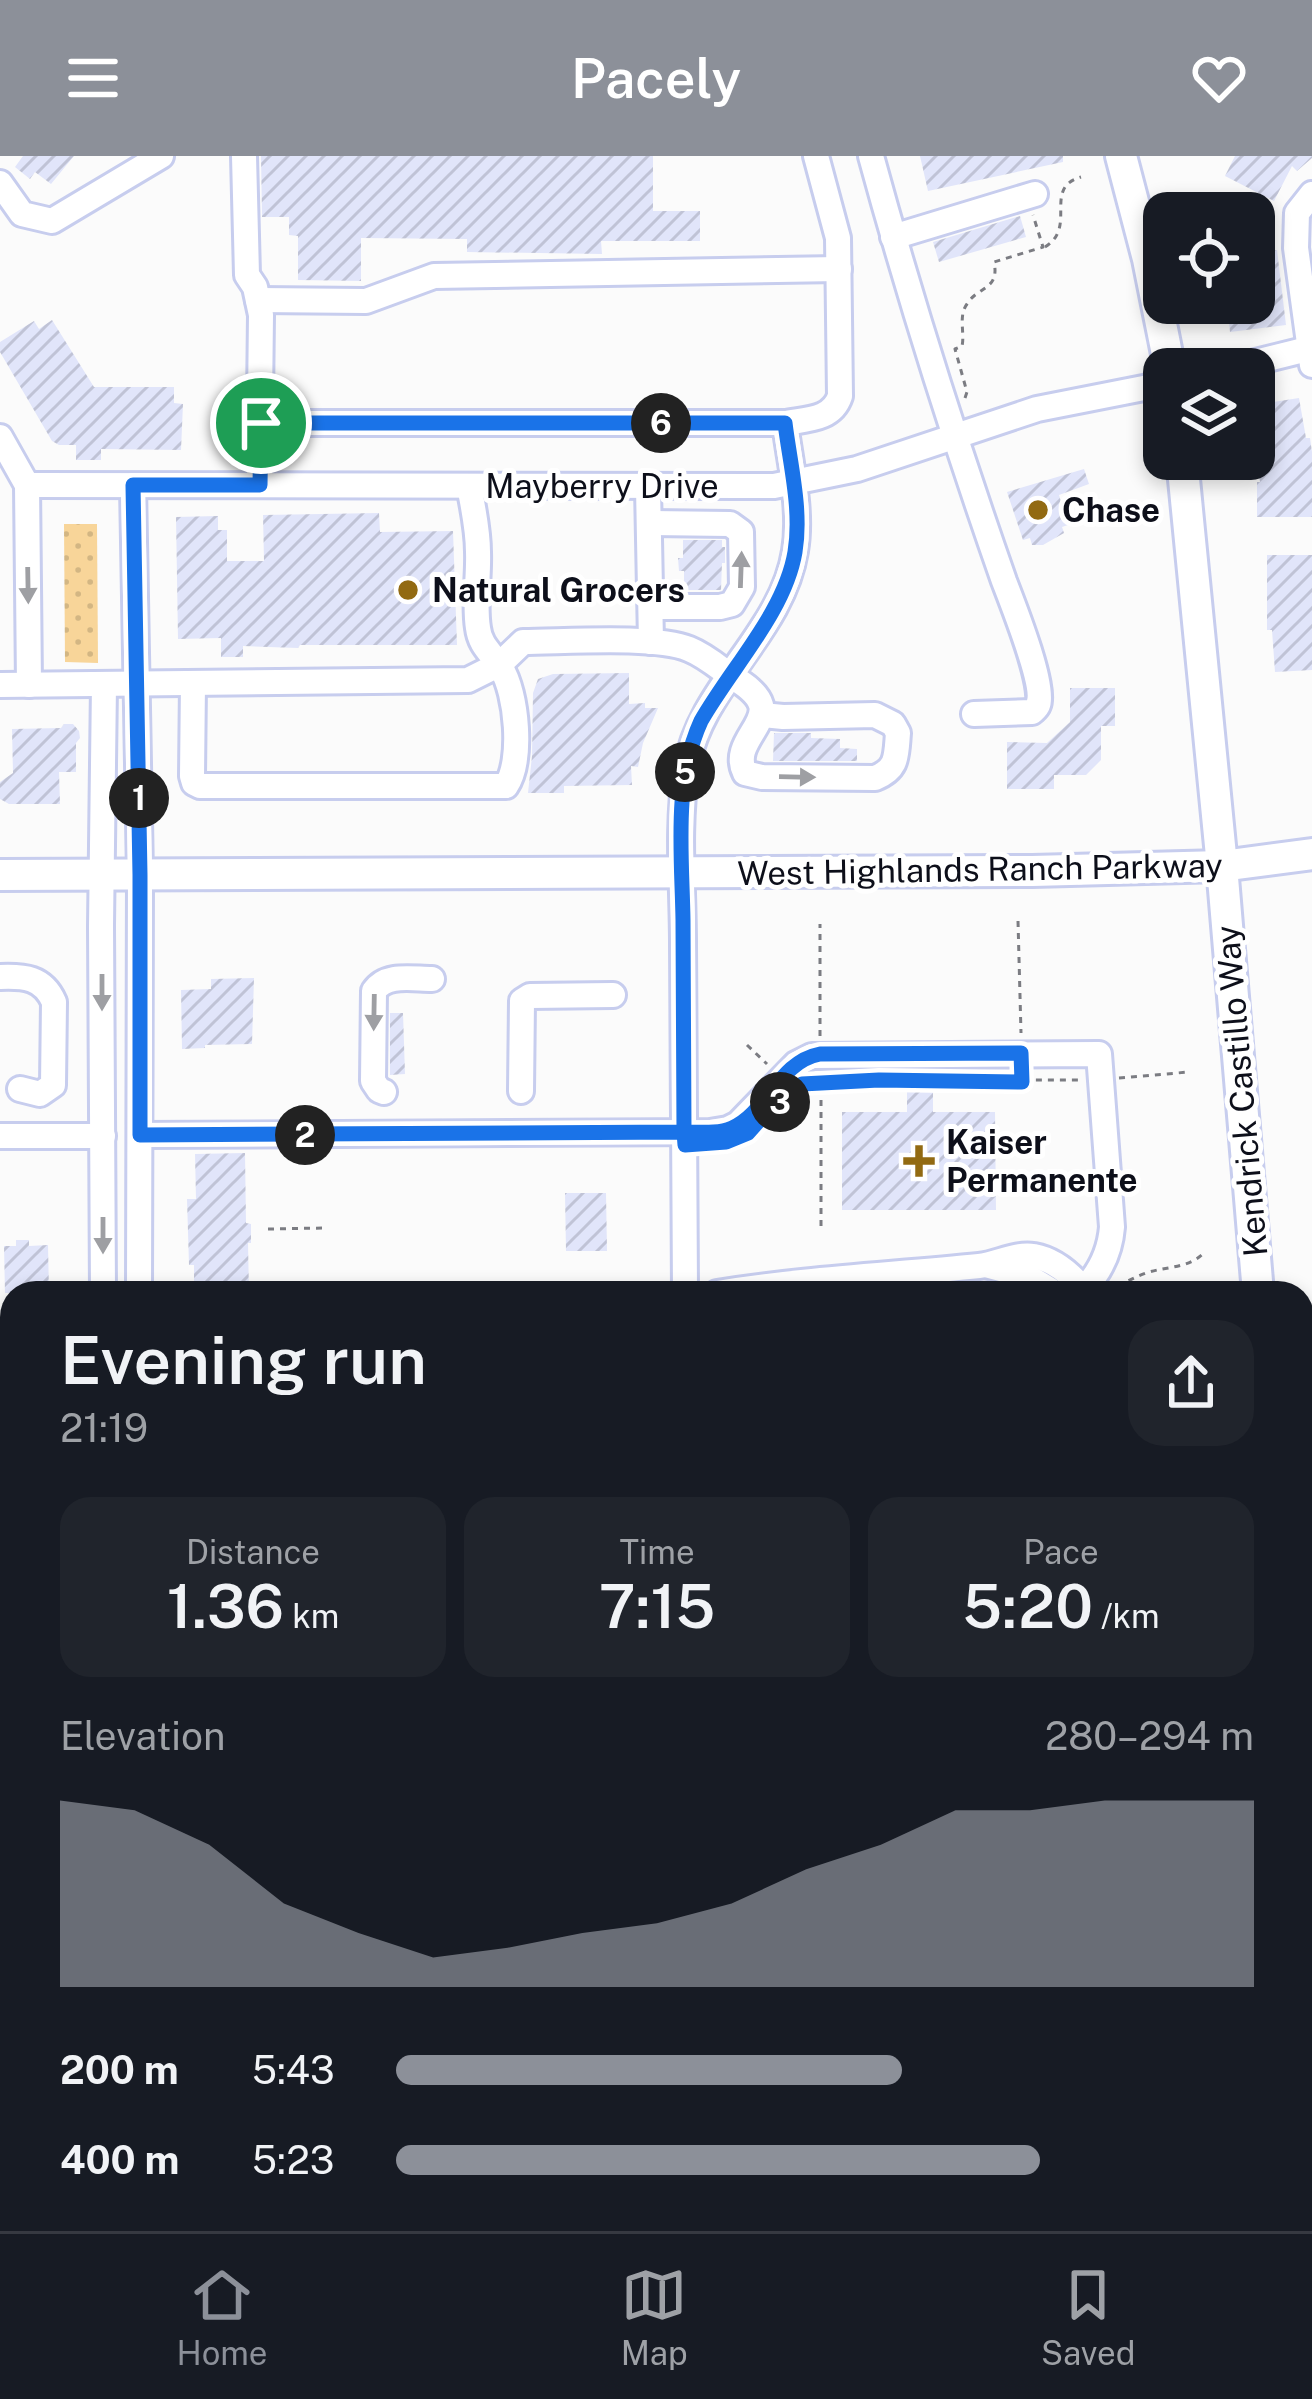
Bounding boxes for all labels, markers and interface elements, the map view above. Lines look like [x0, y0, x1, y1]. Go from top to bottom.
icon: menu [60, 45, 126, 111]
icon: heart [1186, 45, 1252, 111]
text: Pacely [571, 47, 741, 110]
map controls [1143, 192, 1275, 480]
button: locate [1143, 192, 1275, 324]
button: layers [1143, 348, 1275, 480]
pin [210, 372, 312, 474]
icon: arrive [228, 390, 294, 456]
pin: 6 [631, 393, 691, 453]
text: 6 [650, 404, 672, 442]
street label: Mayberry Drive [485, 467, 719, 505]
place label: Chase [1062, 491, 1160, 529]
marker: Chase [1025, 497, 1051, 523]
one-way arrow [731, 551, 750, 589]
one-way arrow [18, 567, 38, 605]
place label: Natural Grocers [432, 571, 685, 609]
marker: Natural Grocers [395, 577, 421, 603]
pin: 5 [655, 742, 715, 802]
text: 5 [674, 753, 696, 791]
pin: 1 [109, 768, 169, 828]
one-way arrow [779, 768, 817, 787]
text: 1 [132, 779, 146, 817]
street label: West Highlands Ranch Parkway [737, 846, 1223, 892]
street label: Kendrick Castillo Way [1208, 924, 1274, 1258]
one-way arrow [92, 974, 111, 1012]
one-way arrow [364, 994, 383, 1032]
pin: 3 [750, 1072, 810, 1132]
text: 3 [769, 1083, 791, 1121]
pin: 2 [275, 1105, 335, 1165]
text: 2 [295, 1116, 315, 1154]
place label: Kaiser Permanente [946, 1123, 1138, 1199]
marker: Kaiser Permanente [903, 1145, 935, 1177]
one-way arrow [93, 1217, 113, 1255]
button: share [1128, 1320, 1254, 1446]
text: Evening run [60, 1321, 427, 1399]
text: 21:19 [60, 1405, 148, 1451]
text: Distance [186, 1533, 320, 1571]
text: Time [619, 1533, 695, 1571]
text: Pace [1023, 1533, 1099, 1571]
text: 1.36 [167, 1571, 284, 1642]
text: 7:15 [599, 1571, 715, 1642]
text: 5:20 [962, 1571, 1093, 1642]
text: km [284, 1597, 339, 1635]
text: /km [1093, 1597, 1160, 1635]
text: Elevation [60, 1713, 226, 1759]
text: 280–294 m [1045, 1713, 1254, 1759]
text: 200 m [60, 2047, 179, 2093]
text: 5:43 [252, 2047, 335, 2093]
text: 400 m [60, 2137, 179, 2183]
text: 5:23 [252, 2137, 334, 2183]
tab: Home [177, 2262, 268, 2372]
tab: Map [621, 2262, 688, 2372]
tab: Saved [1041, 2262, 1135, 2372]

